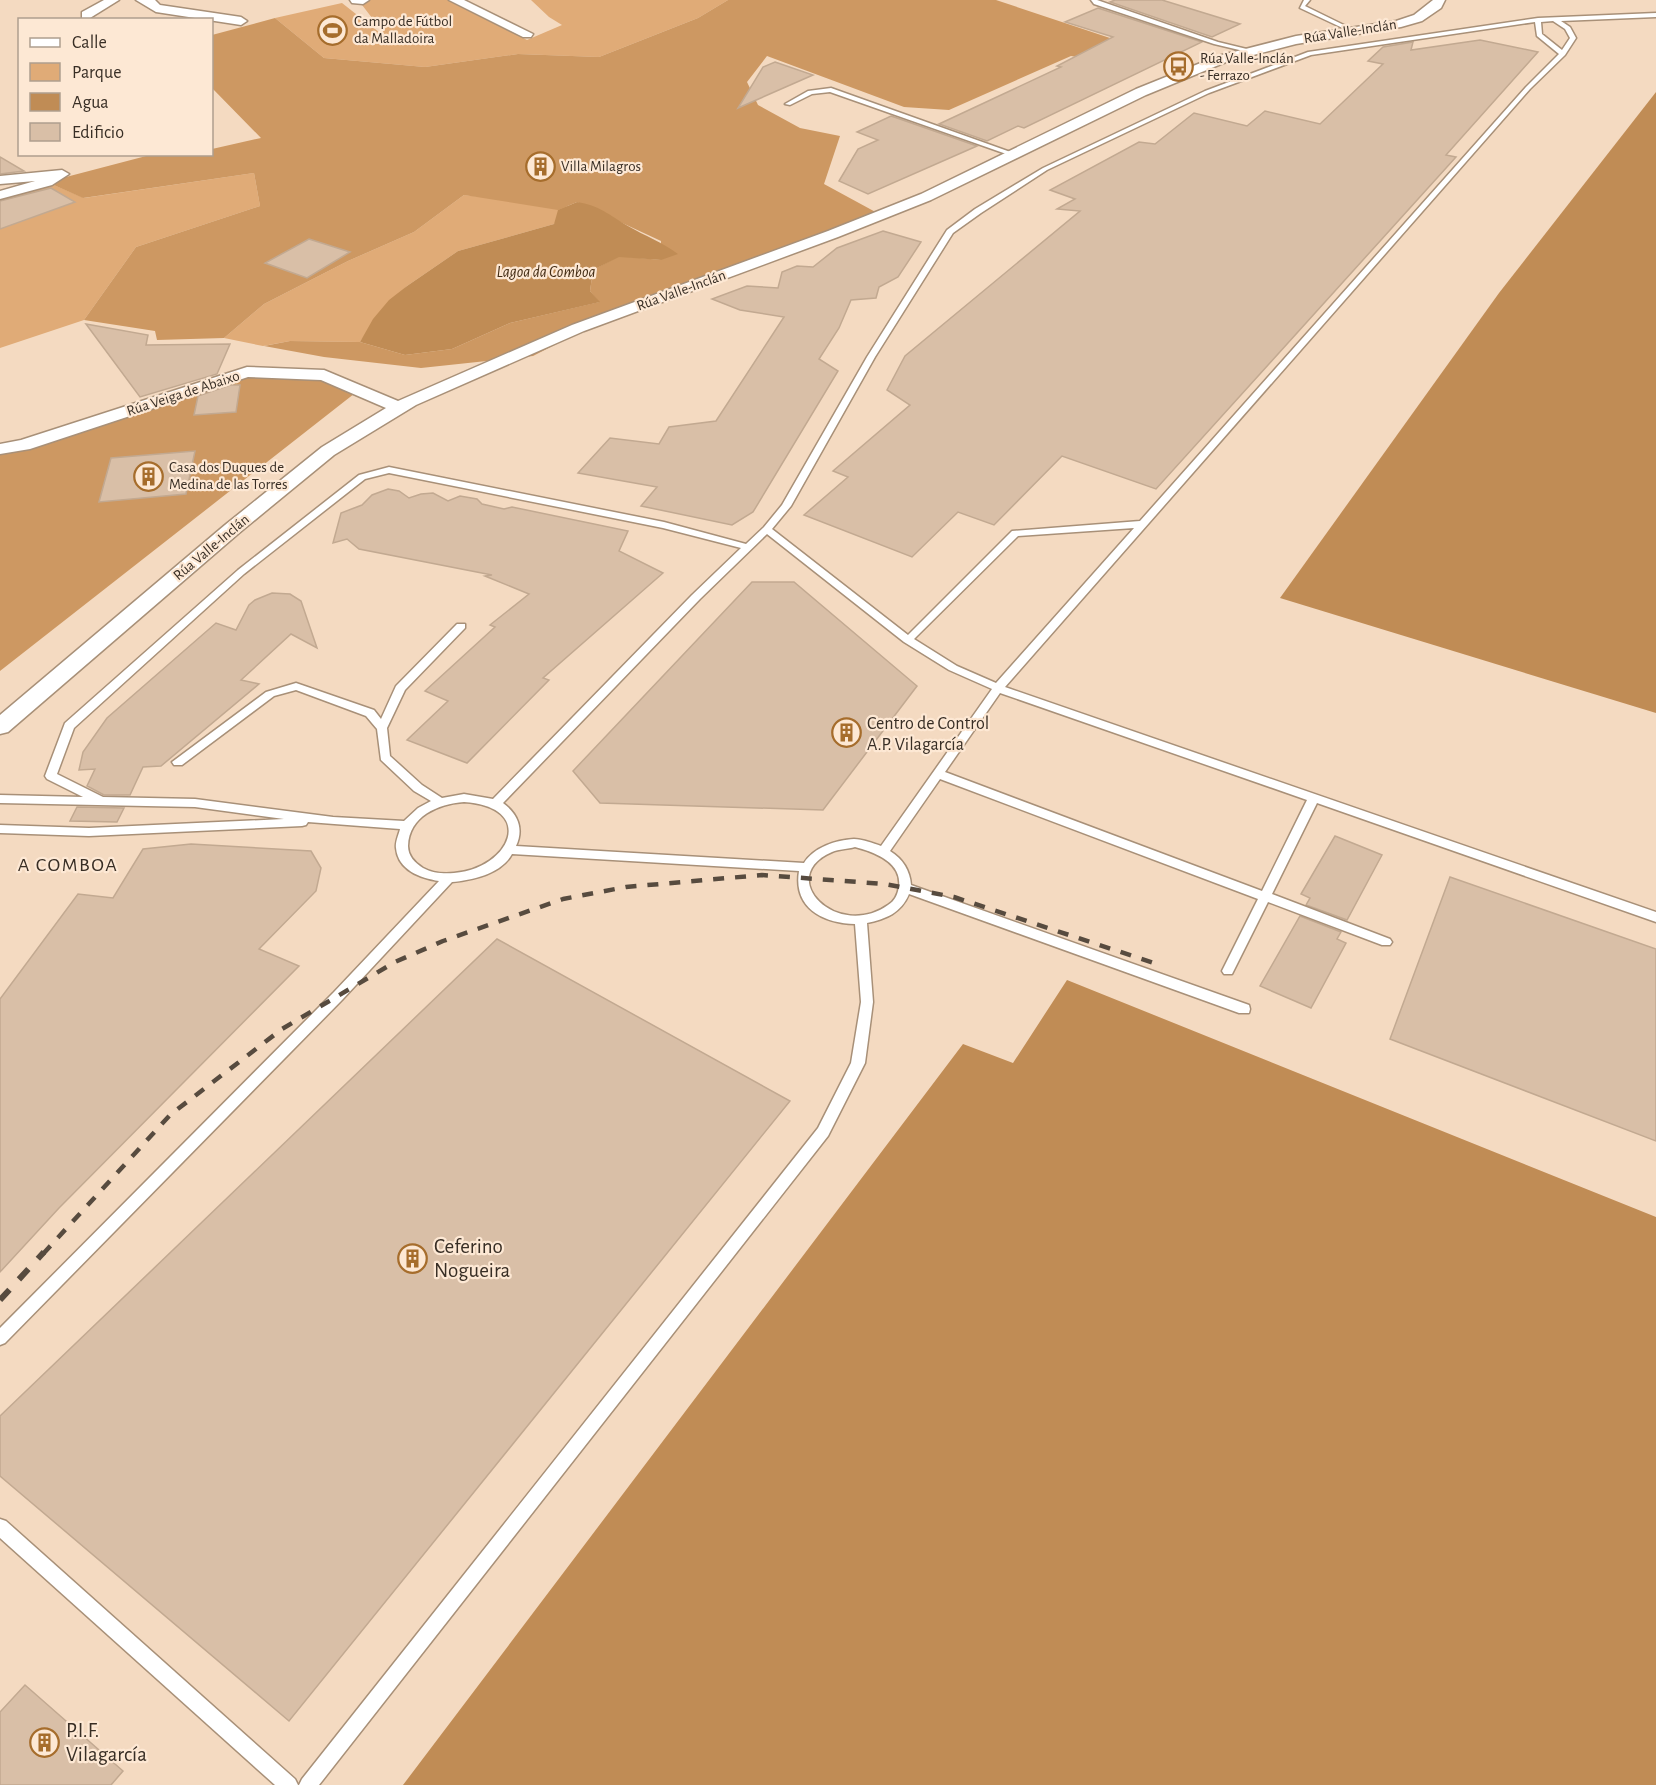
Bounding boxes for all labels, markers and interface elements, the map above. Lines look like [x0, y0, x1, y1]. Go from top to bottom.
sports icon: Campo de Fútbol da Malladoira [317, 14, 349, 46]
place label: Campo de Fútbol da Malladoira [354, 14, 452, 46]
street label: Rúa Valle-Inclán [1303, 17, 1398, 46]
legend [18, 18, 213, 156]
text: Calle [72, 34, 107, 52]
bus stop icon: Rúa Valle-Inclán - Ferrazo [1163, 51, 1195, 83]
place label: Rúa Valle-Inclán - Ferrazo [1200, 51, 1294, 83]
text: Parque [72, 64, 121, 82]
text: Agua [72, 94, 109, 112]
text: Edificio [72, 124, 124, 142]
building icon: Villa Milagros [524, 150, 556, 182]
place label: Villa Milagros [561, 159, 641, 174]
water label: Lagoa da Comboa [496, 264, 596, 280]
street label: Rúa Valle-Inclán [635, 267, 728, 314]
street label: Rúa Veiga de Abaixo [125, 368, 241, 419]
building icon: Casa dos Duques de Medina de las Torres [132, 460, 164, 492]
place label: Casa dos Duques de Medina de las Torres [169, 460, 288, 492]
street label: Rúa Valle-Inclán [171, 512, 252, 583]
place label: Centro de Control A.P. Vilagarcía [867, 715, 989, 754]
building icon: Centro de Control A.P. Vilagarcía [830, 717, 862, 749]
district label: A COMBOA [18, 855, 118, 875]
place label: Ceferino Nogueira [434, 1236, 510, 1281]
building icon: Ceferino Nogueira [397, 1242, 429, 1274]
place label: P.I.F. Vilagarcía [66, 1720, 147, 1765]
building icon: P.I.F. Vilagarcía [29, 1726, 61, 1758]

